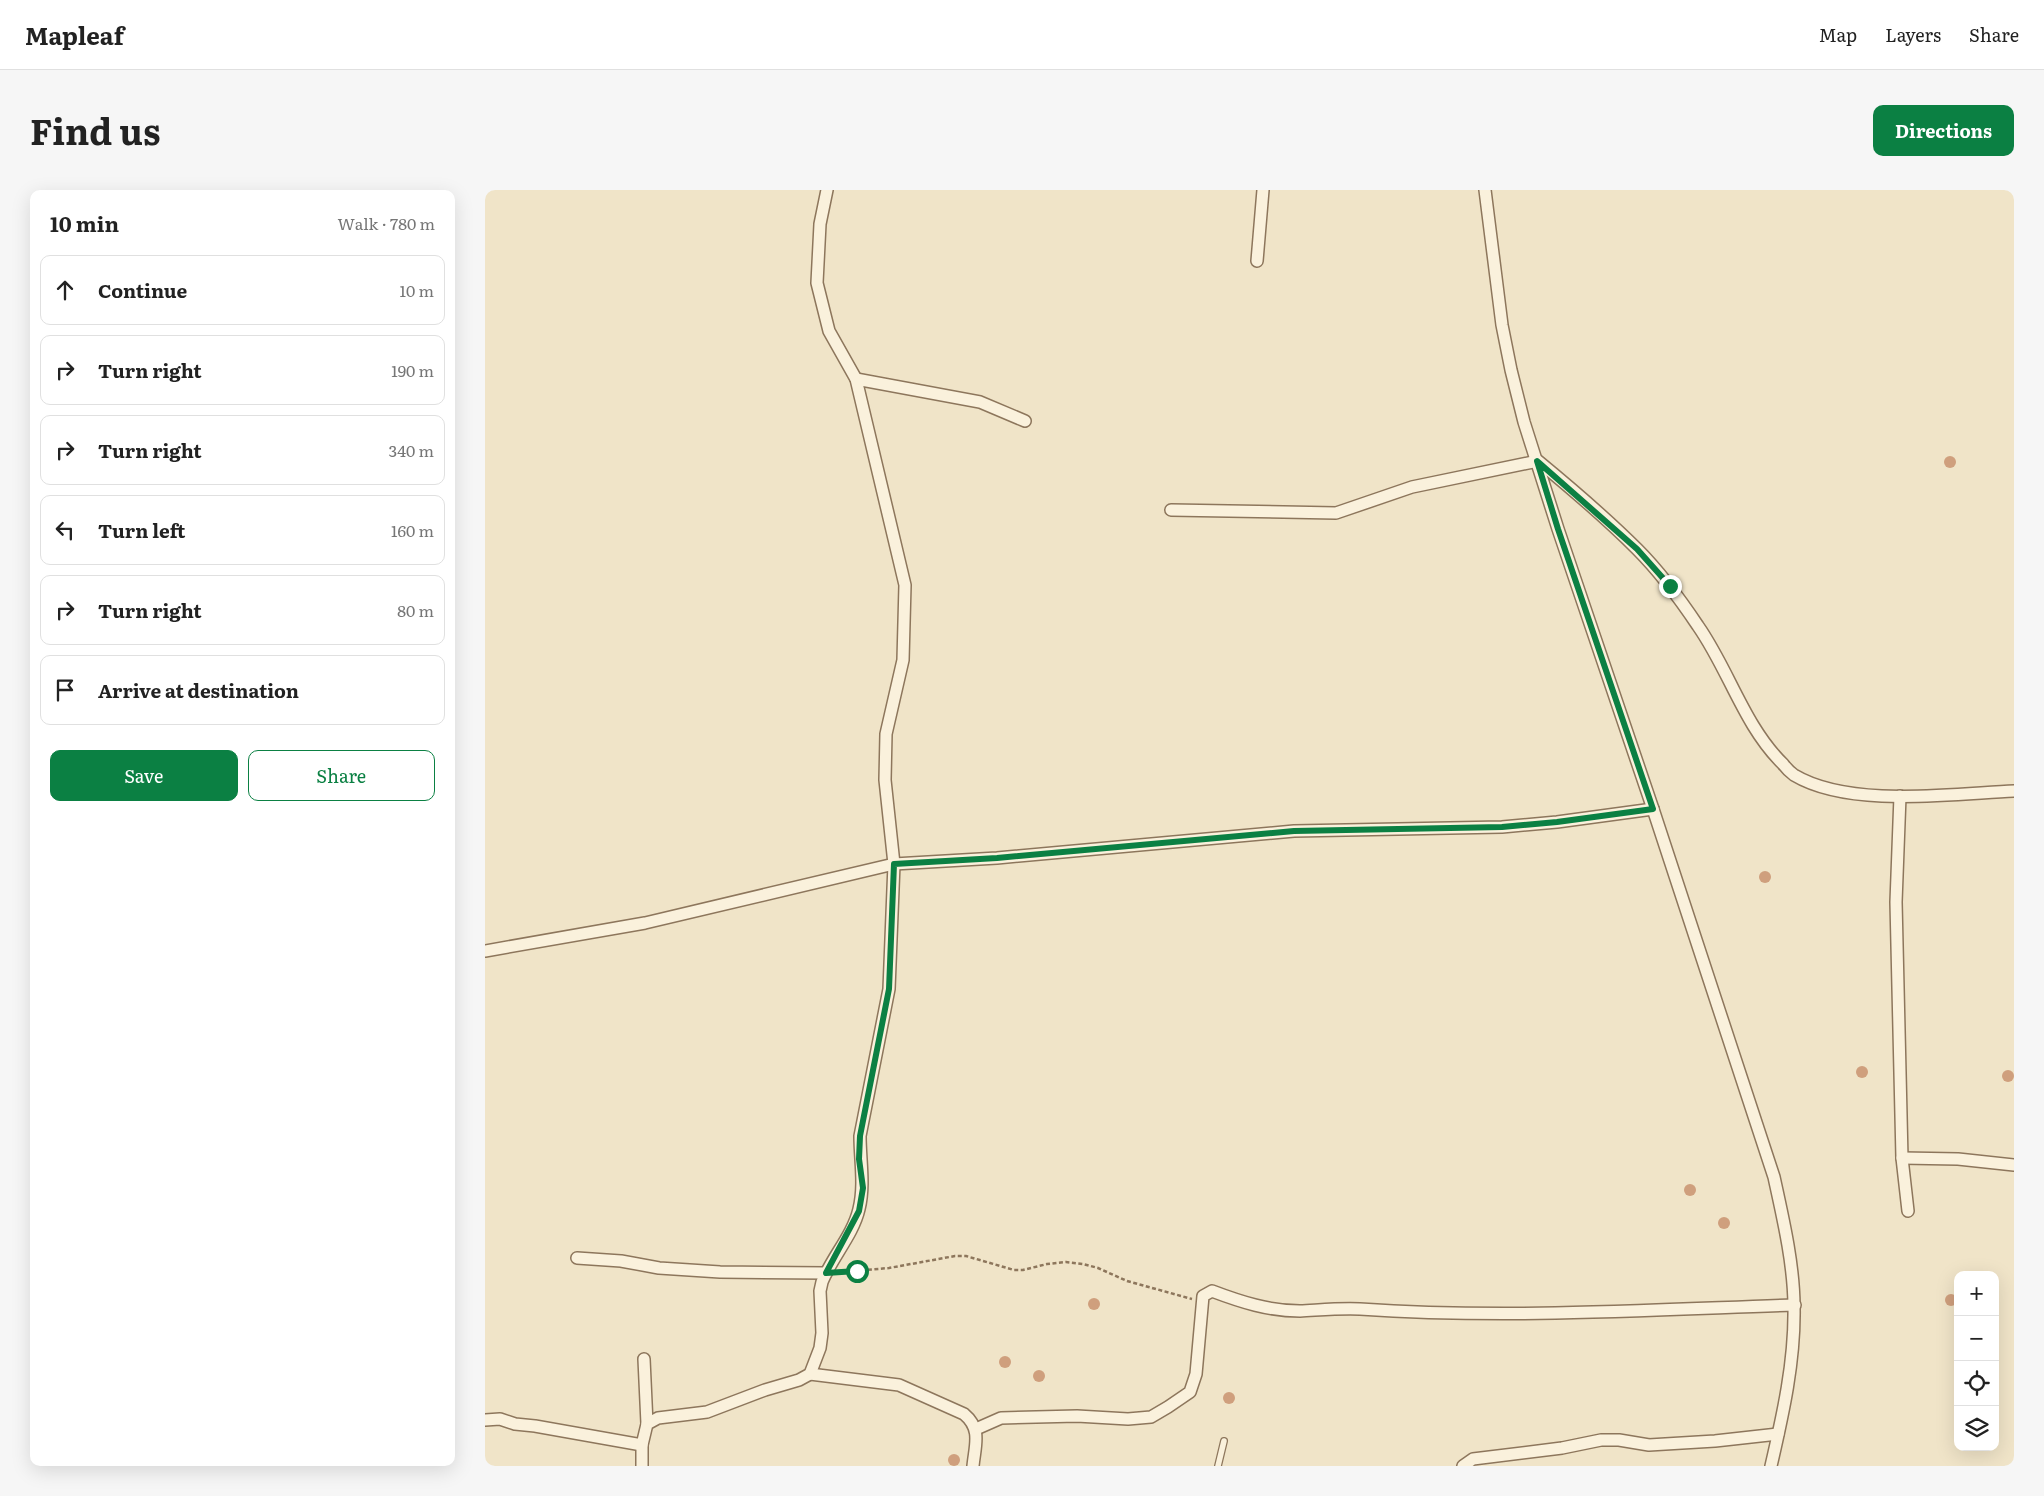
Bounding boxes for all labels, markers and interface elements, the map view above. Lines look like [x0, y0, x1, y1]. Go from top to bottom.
text: Mapleaf [25, 17, 124, 52]
text: Map [1819, 21, 1857, 48]
text: Layers [1885, 21, 1941, 48]
text: Share [1969, 21, 2019, 48]
text: Find us [30, 104, 160, 156]
button: Directions [1873, 105, 2014, 156]
text: 10 min [50, 207, 119, 238]
text: Walk · 780 m [337, 211, 435, 235]
icon: ahead [51, 276, 79, 304]
text: Continue [98, 276, 187, 304]
text: 10 m [400, 278, 434, 302]
icon: right [51, 356, 79, 384]
text: Turn right [98, 356, 202, 384]
text: 190 m [391, 358, 434, 382]
icon: right [51, 436, 79, 464]
text: Turn right [98, 436, 202, 464]
text: 340 m [389, 438, 434, 462]
icon: left [51, 516, 79, 544]
text: Turn left [98, 516, 185, 544]
text: 160 m [391, 518, 434, 542]
route end [1659, 575, 1682, 598]
icon: right [51, 596, 79, 624]
text: Turn right [98, 596, 202, 624]
text: 80 m [397, 598, 434, 622]
icon: arrive [51, 676, 79, 704]
text: Arrive at destination [98, 676, 299, 704]
button: Save [50, 750, 238, 801]
button: Share [248, 750, 435, 801]
route start [846, 1260, 869, 1283]
map controls [1954, 1271, 1999, 1451]
button: + [1954, 1271, 1999, 1316]
button: − [1954, 1316, 1999, 1361]
button: locate [1954, 1361, 1999, 1406]
button: layers [1954, 1406, 1999, 1451]

